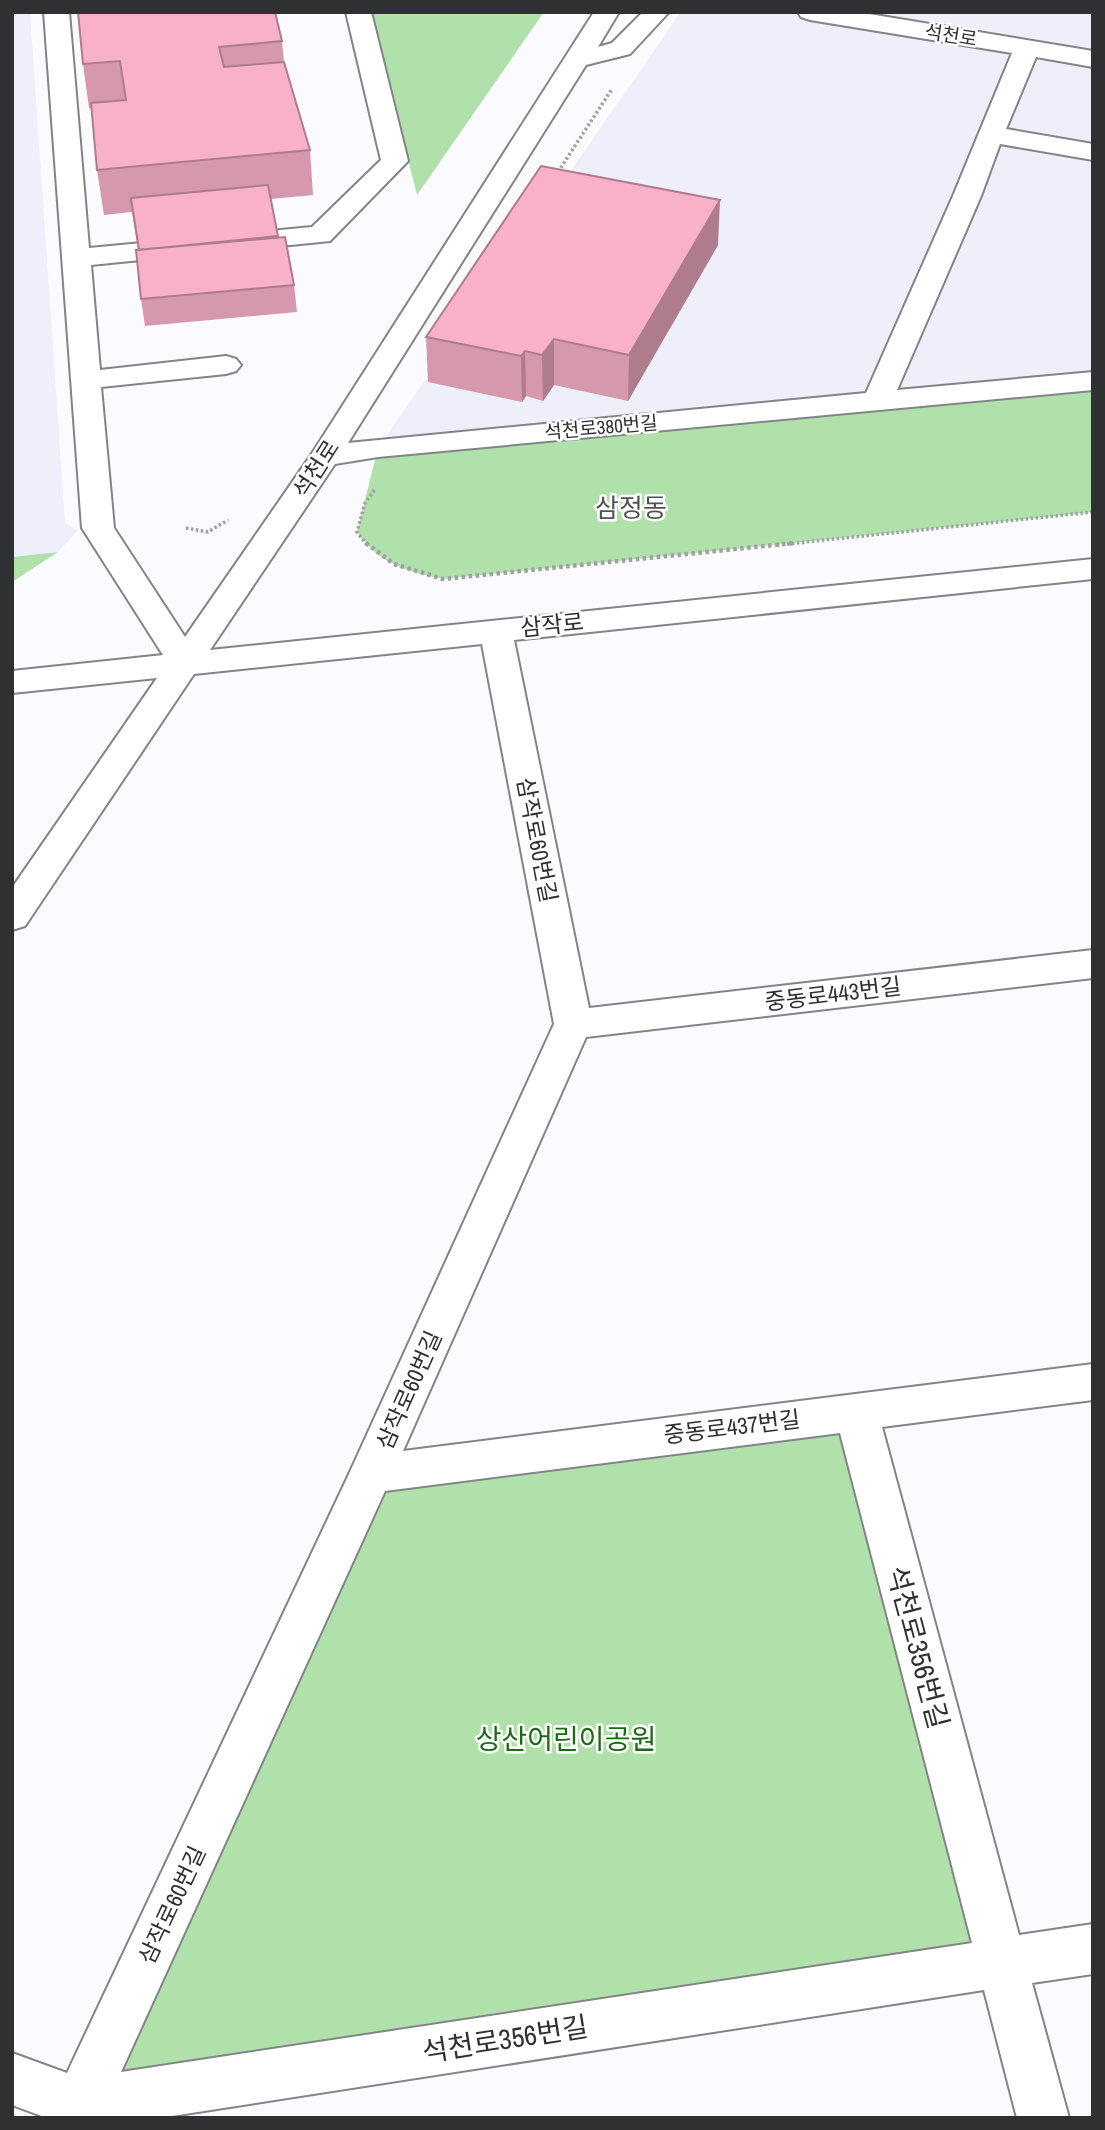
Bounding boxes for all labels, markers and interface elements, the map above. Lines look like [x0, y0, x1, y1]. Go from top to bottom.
street label: 석천로 [923, 18, 979, 52]
street label: 석천로380번길 [543, 409, 659, 445]
street label: 석천로 [285, 434, 346, 504]
district label: 삼정동 [595, 490, 667, 525]
street label: 삼작로 [519, 606, 585, 643]
street label: 삼작로60번길 [510, 775, 565, 905]
street label: 중동로443번길 [763, 970, 903, 1017]
street label: 삼작로60번길 [369, 1326, 448, 1454]
street label: 중동로437번길 [662, 1403, 802, 1450]
street label: 석천로356번길 [878, 1561, 958, 1733]
park label: 상산어린이공원 [476, 1720, 656, 1758]
street label: 삼작로60번길 [131, 1841, 212, 1969]
street label: 석천로356번길 [420, 2007, 590, 2071]

